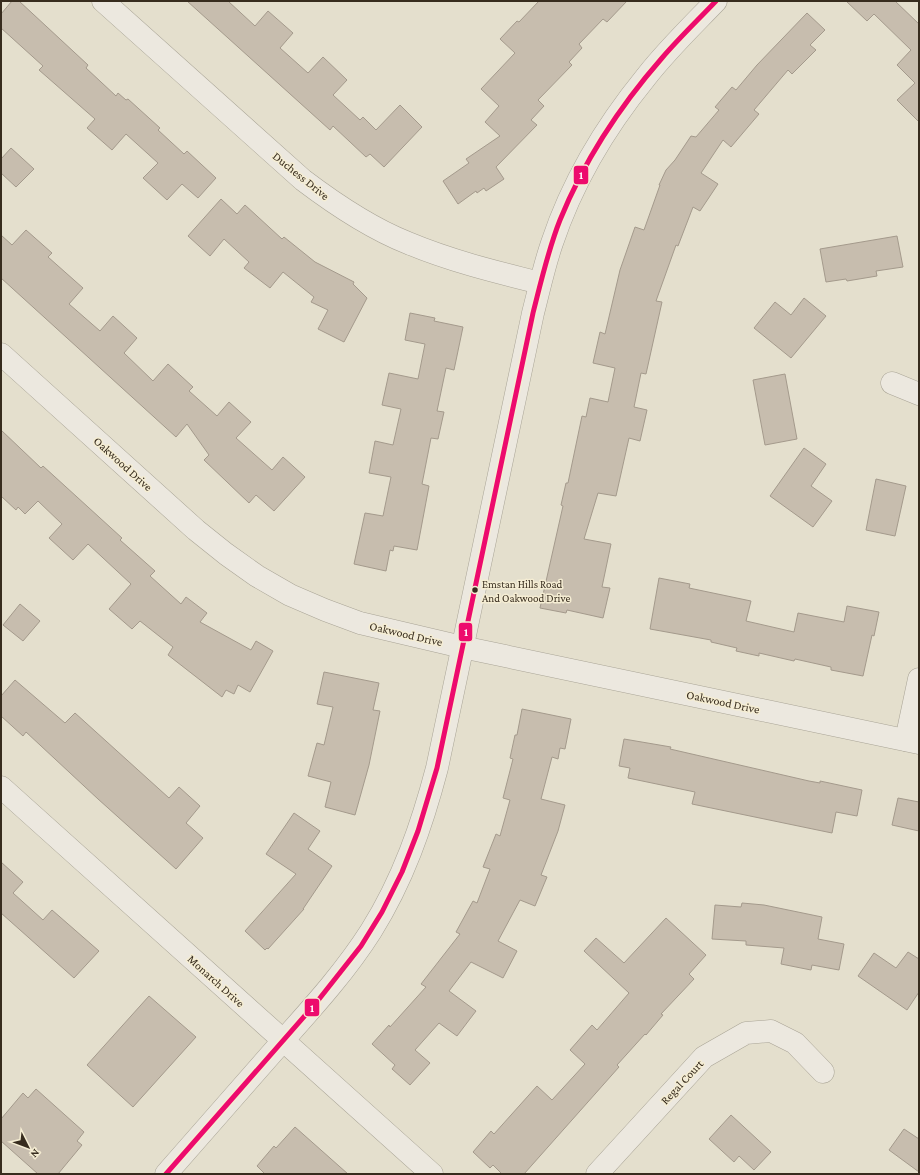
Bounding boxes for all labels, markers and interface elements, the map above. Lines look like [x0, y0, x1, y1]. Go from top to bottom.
street label: Duchess Drive [270, 149, 332, 203]
line badge: 1 [573, 165, 589, 185]
text: 1 [579, 169, 583, 181]
street label: Oakwood Drive [91, 434, 155, 494]
place label: Emstan Hills Road And Oakwood Drive [482, 578, 570, 604]
marker: Emstan Hills Road And Oakwood Drive [470, 585, 480, 595]
street label: Oakwood Drive [368, 619, 444, 649]
line badge: 1 [458, 622, 473, 642]
text: 1 [464, 626, 468, 638]
street label: Oakwood Drive [685, 687, 761, 717]
street label: Monarch Drive [185, 952, 247, 1010]
line badge: 1 [304, 998, 320, 1017]
text: 1 [310, 1002, 314, 1014]
street label: Regal Court [658, 1056, 707, 1107]
north arrow [8, 1127, 48, 1167]
text: N [28, 1147, 42, 1161]

